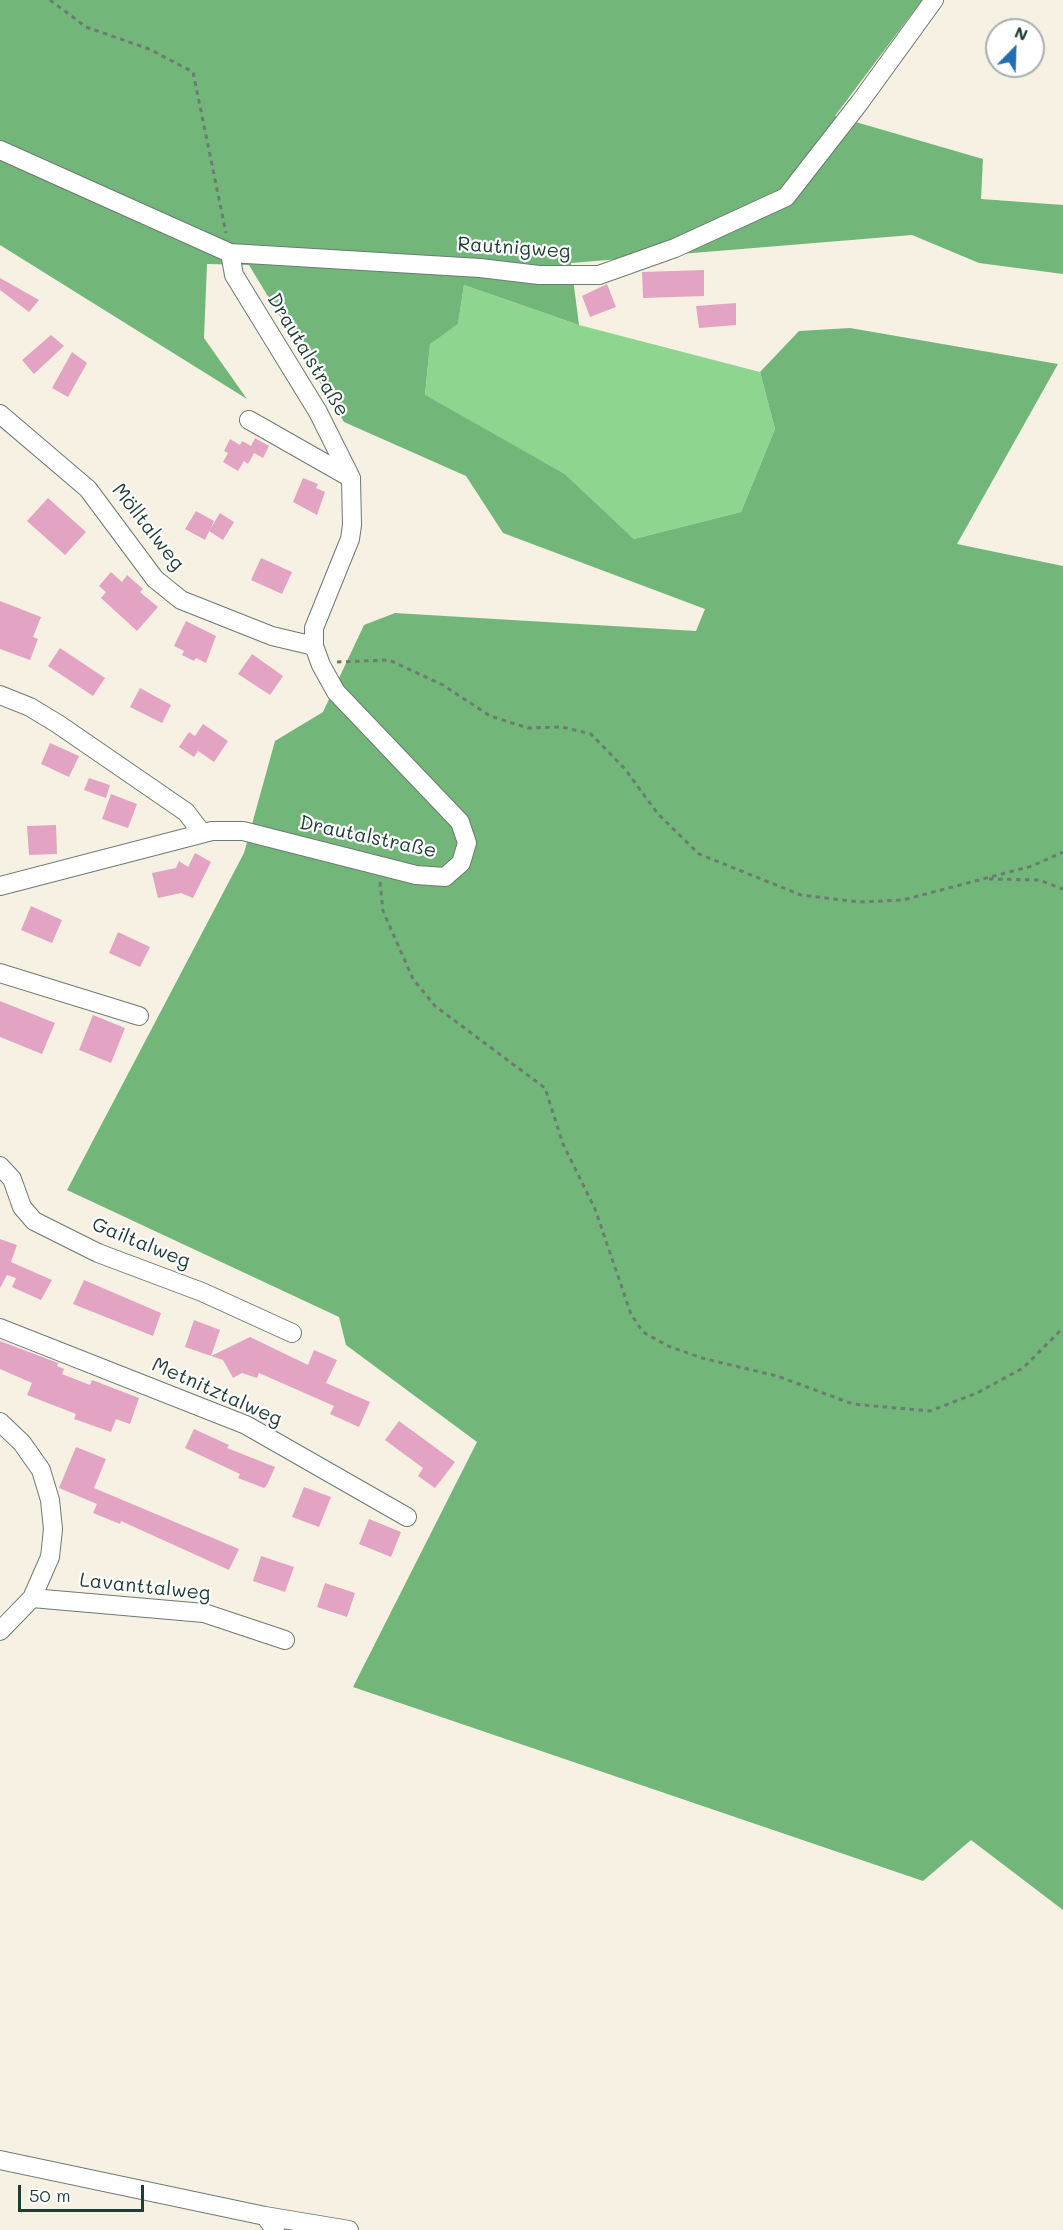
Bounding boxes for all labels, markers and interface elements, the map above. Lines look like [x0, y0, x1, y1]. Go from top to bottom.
north arrow [985, 18, 1045, 78]
text: N [1012, 21, 1031, 45]
street label: Rautnigweg [457, 232, 571, 264]
street label: Drautalstraße [262, 289, 354, 421]
street label: Mölltalweg [107, 479, 189, 575]
street label: Drautalstraße [297, 811, 439, 863]
street label: Gailtalweg [88, 1212, 194, 1274]
street label: Metnitztalweg [148, 1353, 286, 1431]
street label: Lavanttalweg [78, 1568, 212, 1606]
scale bar [21, 2173, 147, 2211]
text: 50 m [29, 2183, 71, 2207]

